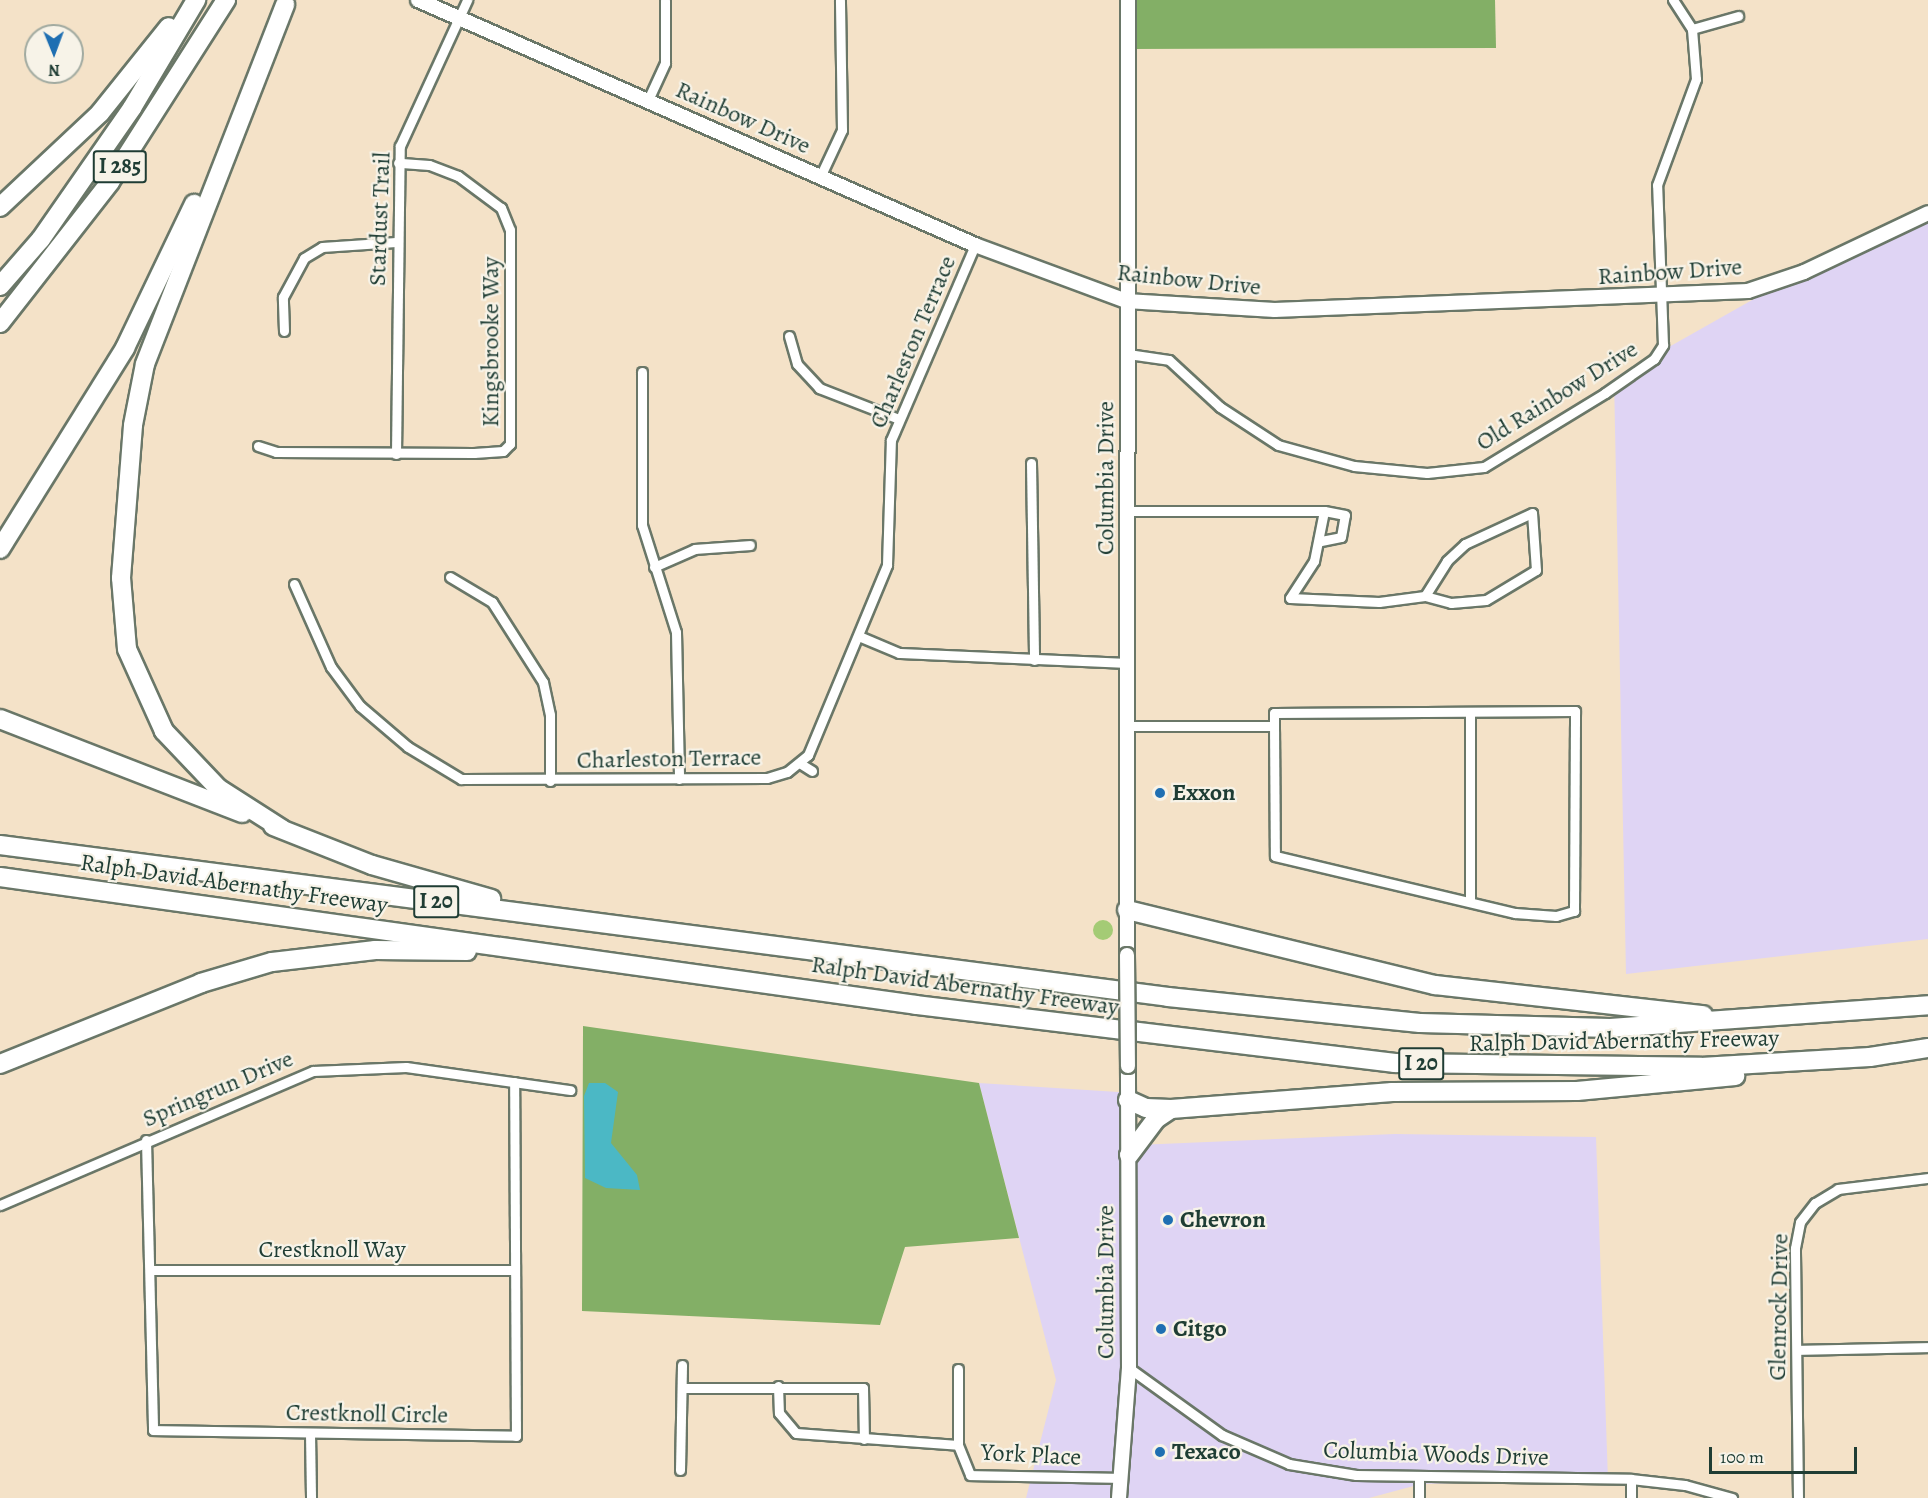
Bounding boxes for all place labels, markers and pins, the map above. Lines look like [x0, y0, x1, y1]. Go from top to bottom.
place label: Exxon [1172, 779, 1236, 807]
marker: Exxon [1153, 786, 1167, 800]
place label: Chevron [1180, 1206, 1266, 1234]
marker: Chevron [1161, 1213, 1175, 1227]
place label: Citgo [1173, 1315, 1227, 1343]
marker: Citgo [1154, 1322, 1168, 1336]
place label: Texaco [1172, 1438, 1241, 1466]
marker: Texaco [1153, 1445, 1167, 1459]

